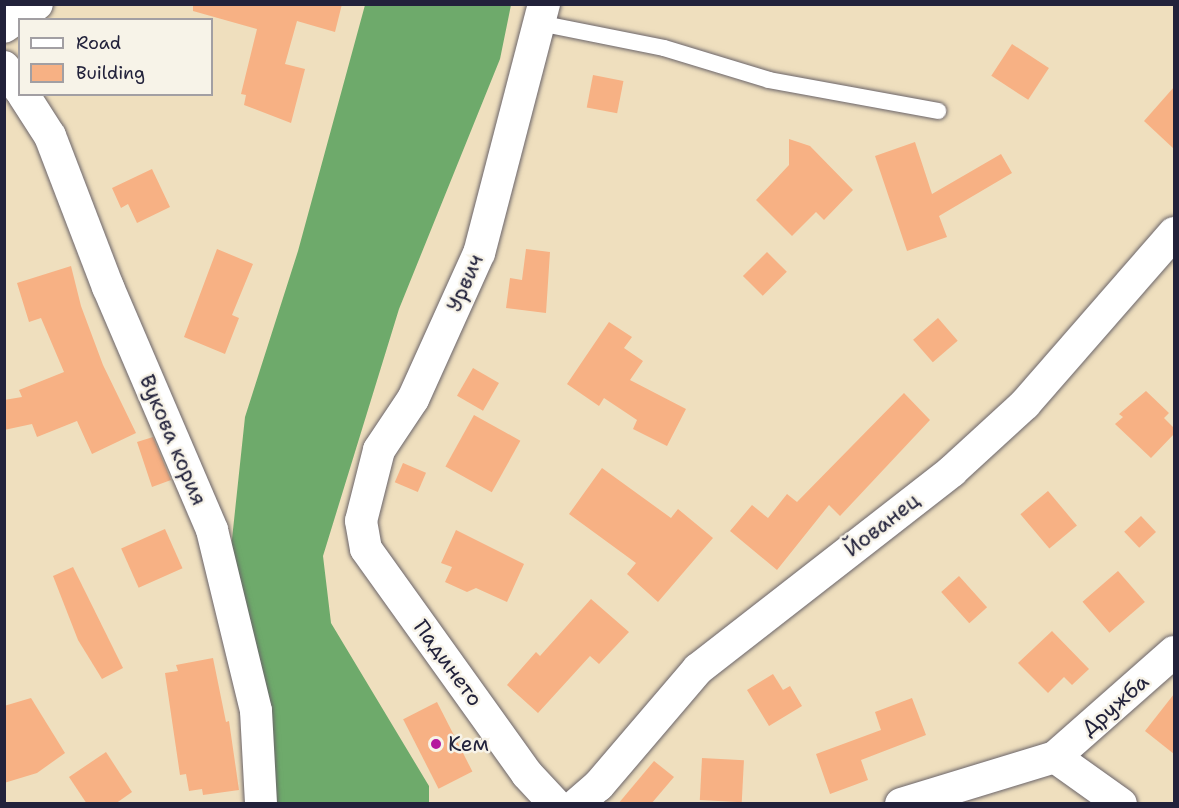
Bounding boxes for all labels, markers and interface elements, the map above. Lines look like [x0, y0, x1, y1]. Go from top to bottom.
legend [18, 18, 213, 96]
text: Road [76, 31, 121, 55]
text: Building [76, 61, 145, 85]
street label: Урвич [441, 250, 489, 316]
street label: Вукова кория [134, 371, 212, 509]
street label: Йованец [839, 488, 925, 562]
street label: Падинето [408, 615, 488, 711]
street label: Дружба [1076, 669, 1154, 741]
place label: Кем [448, 731, 489, 757]
marker: Кем [429, 737, 443, 751]

